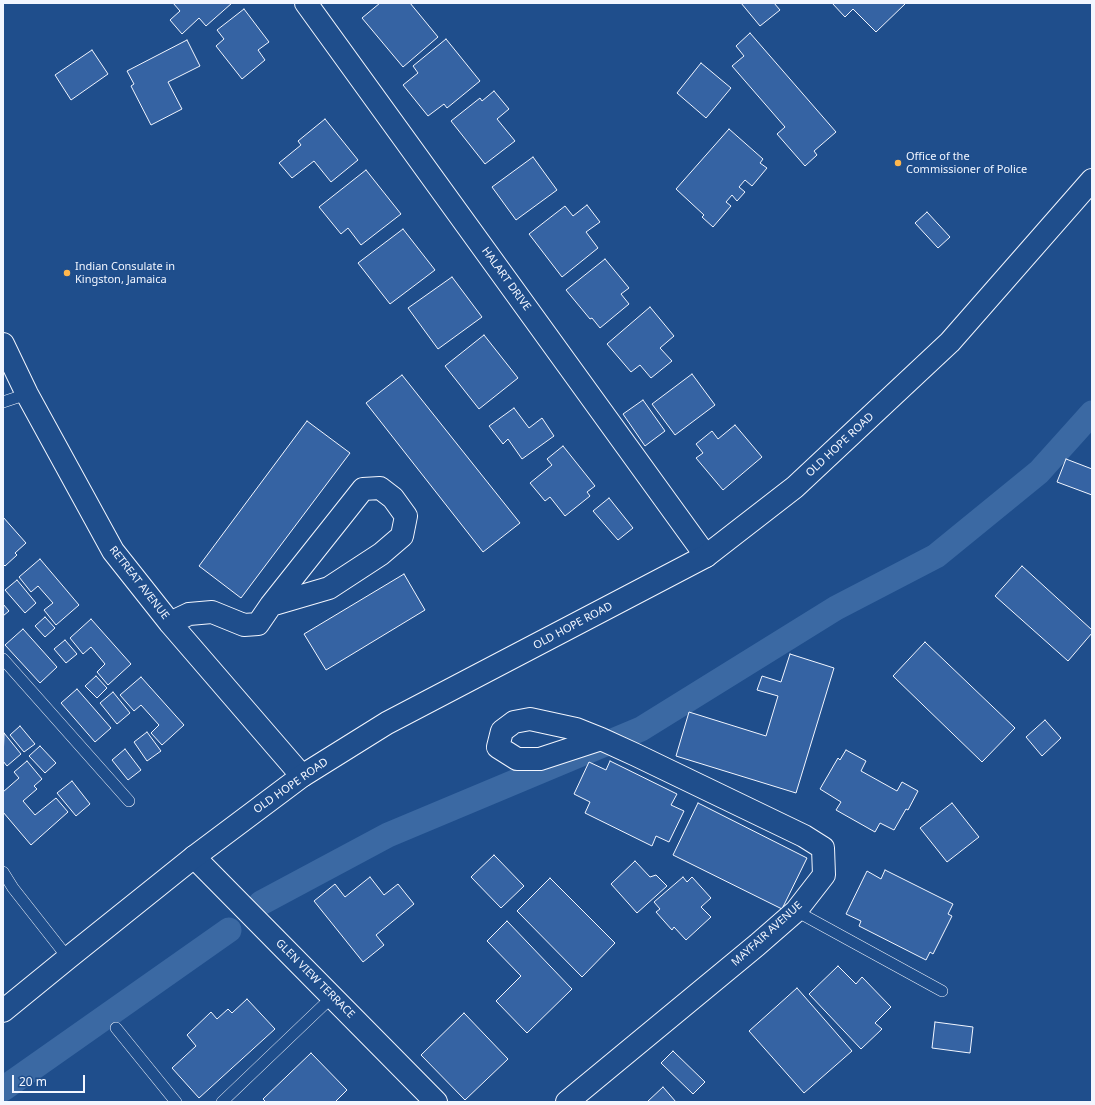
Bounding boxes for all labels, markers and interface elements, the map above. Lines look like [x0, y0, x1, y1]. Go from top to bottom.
place label: Office of the Commissioner of Police [906, 150, 1027, 176]
marker: Office of the Commissioner of Police [893, 158, 903, 168]
street label: HALART DRIVE [479, 245, 533, 313]
place label: Indian Consulate in Kingston, Jamaica [75, 260, 175, 286]
marker: Indian Consulate in Kingston, Jamaica [62, 268, 72, 278]
street label: OLD HOPE ROAD [803, 410, 877, 480]
street label: RETREAT AVENUE [106, 544, 172, 622]
street label: OLD HOPE ROAD [531, 600, 615, 652]
street label: OLD HOPE ROAD [251, 755, 331, 817]
street label: MAYFAIR AVENUE [729, 899, 805, 969]
street label: GLEN VIEW TERRACE [273, 937, 357, 1021]
scale bar [14, 1067, 87, 1093]
text: 20 m [19, 1073, 47, 1090]

